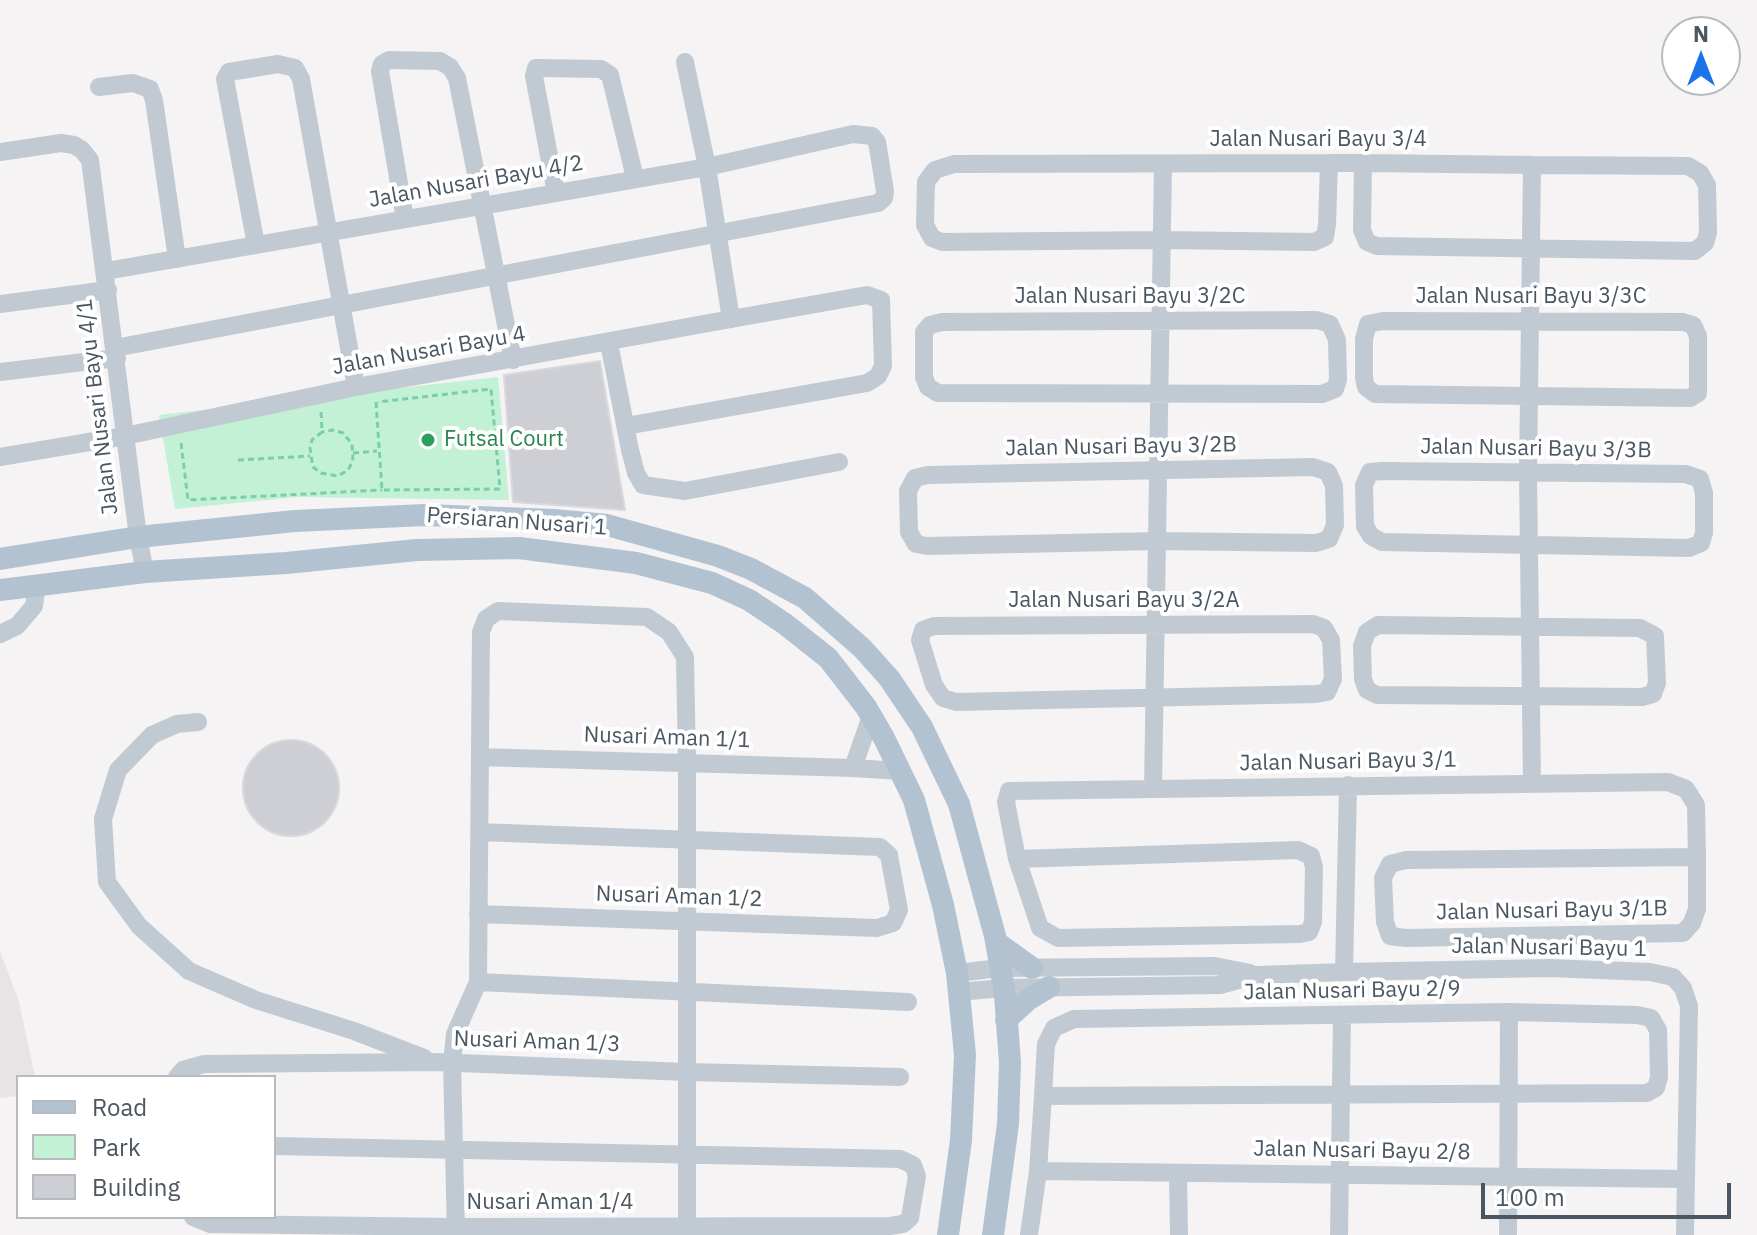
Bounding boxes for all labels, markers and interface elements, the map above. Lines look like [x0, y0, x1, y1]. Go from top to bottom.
north arrow [1661, 16, 1741, 96]
text: N [1693, 19, 1709, 48]
street label: Jalan Nusari Bayu 3/4 [1209, 127, 1427, 153]
street label: Jalan Nusari Bayu 4/2 [367, 150, 585, 214]
street label: Jalan Nusari Bayu 3/2C [1015, 284, 1245, 310]
street label: Jalan Nusari Bayu 3/3C [1416, 284, 1646, 310]
street label: Jalan Nusari Bayu 4/1 [72, 298, 124, 516]
street label: Jalan Nusari Bayu 4 [330, 321, 528, 381]
place label: Futsal Court [444, 427, 564, 453]
marker: Futsal Court [419, 431, 437, 449]
street label: Jalan Nusari Bayu 3/2B [1005, 432, 1237, 462]
street label: Jalan Nusari Bayu 3/3B [1420, 434, 1652, 464]
street label: Persiaran Nusari 1 [426, 503, 608, 541]
street label: Jalan Nusari Bayu 3/2A [1008, 588, 1240, 614]
street label: Nusari Aman 1/1 [583, 722, 751, 754]
street label: Jalan Nusari Bayu 3/1 [1239, 747, 1457, 777]
street label: Nusari Aman 1/2 [595, 881, 763, 913]
street label: Jalan Nusari Bayu 3/1B [1436, 896, 1668, 926]
street label: Jalan Nusari Bayu 1 [1451, 933, 1647, 963]
street label: Jalan Nusari Bayu 2/9 [1243, 976, 1461, 1006]
street label: Nusari Aman 1/3 [453, 1026, 621, 1058]
legend [16, 1075, 276, 1219]
text: Road [92, 1091, 147, 1123]
text: Park [92, 1131, 141, 1163]
street label: Jalan Nusari Bayu 2/8 [1253, 1136, 1471, 1166]
scale bar [1485, 1167, 1735, 1217]
text: Building [92, 1171, 180, 1203]
text: 100 m [1495, 1181, 1565, 1213]
street label: Nusari Aman 1/4 [467, 1190, 633, 1216]

